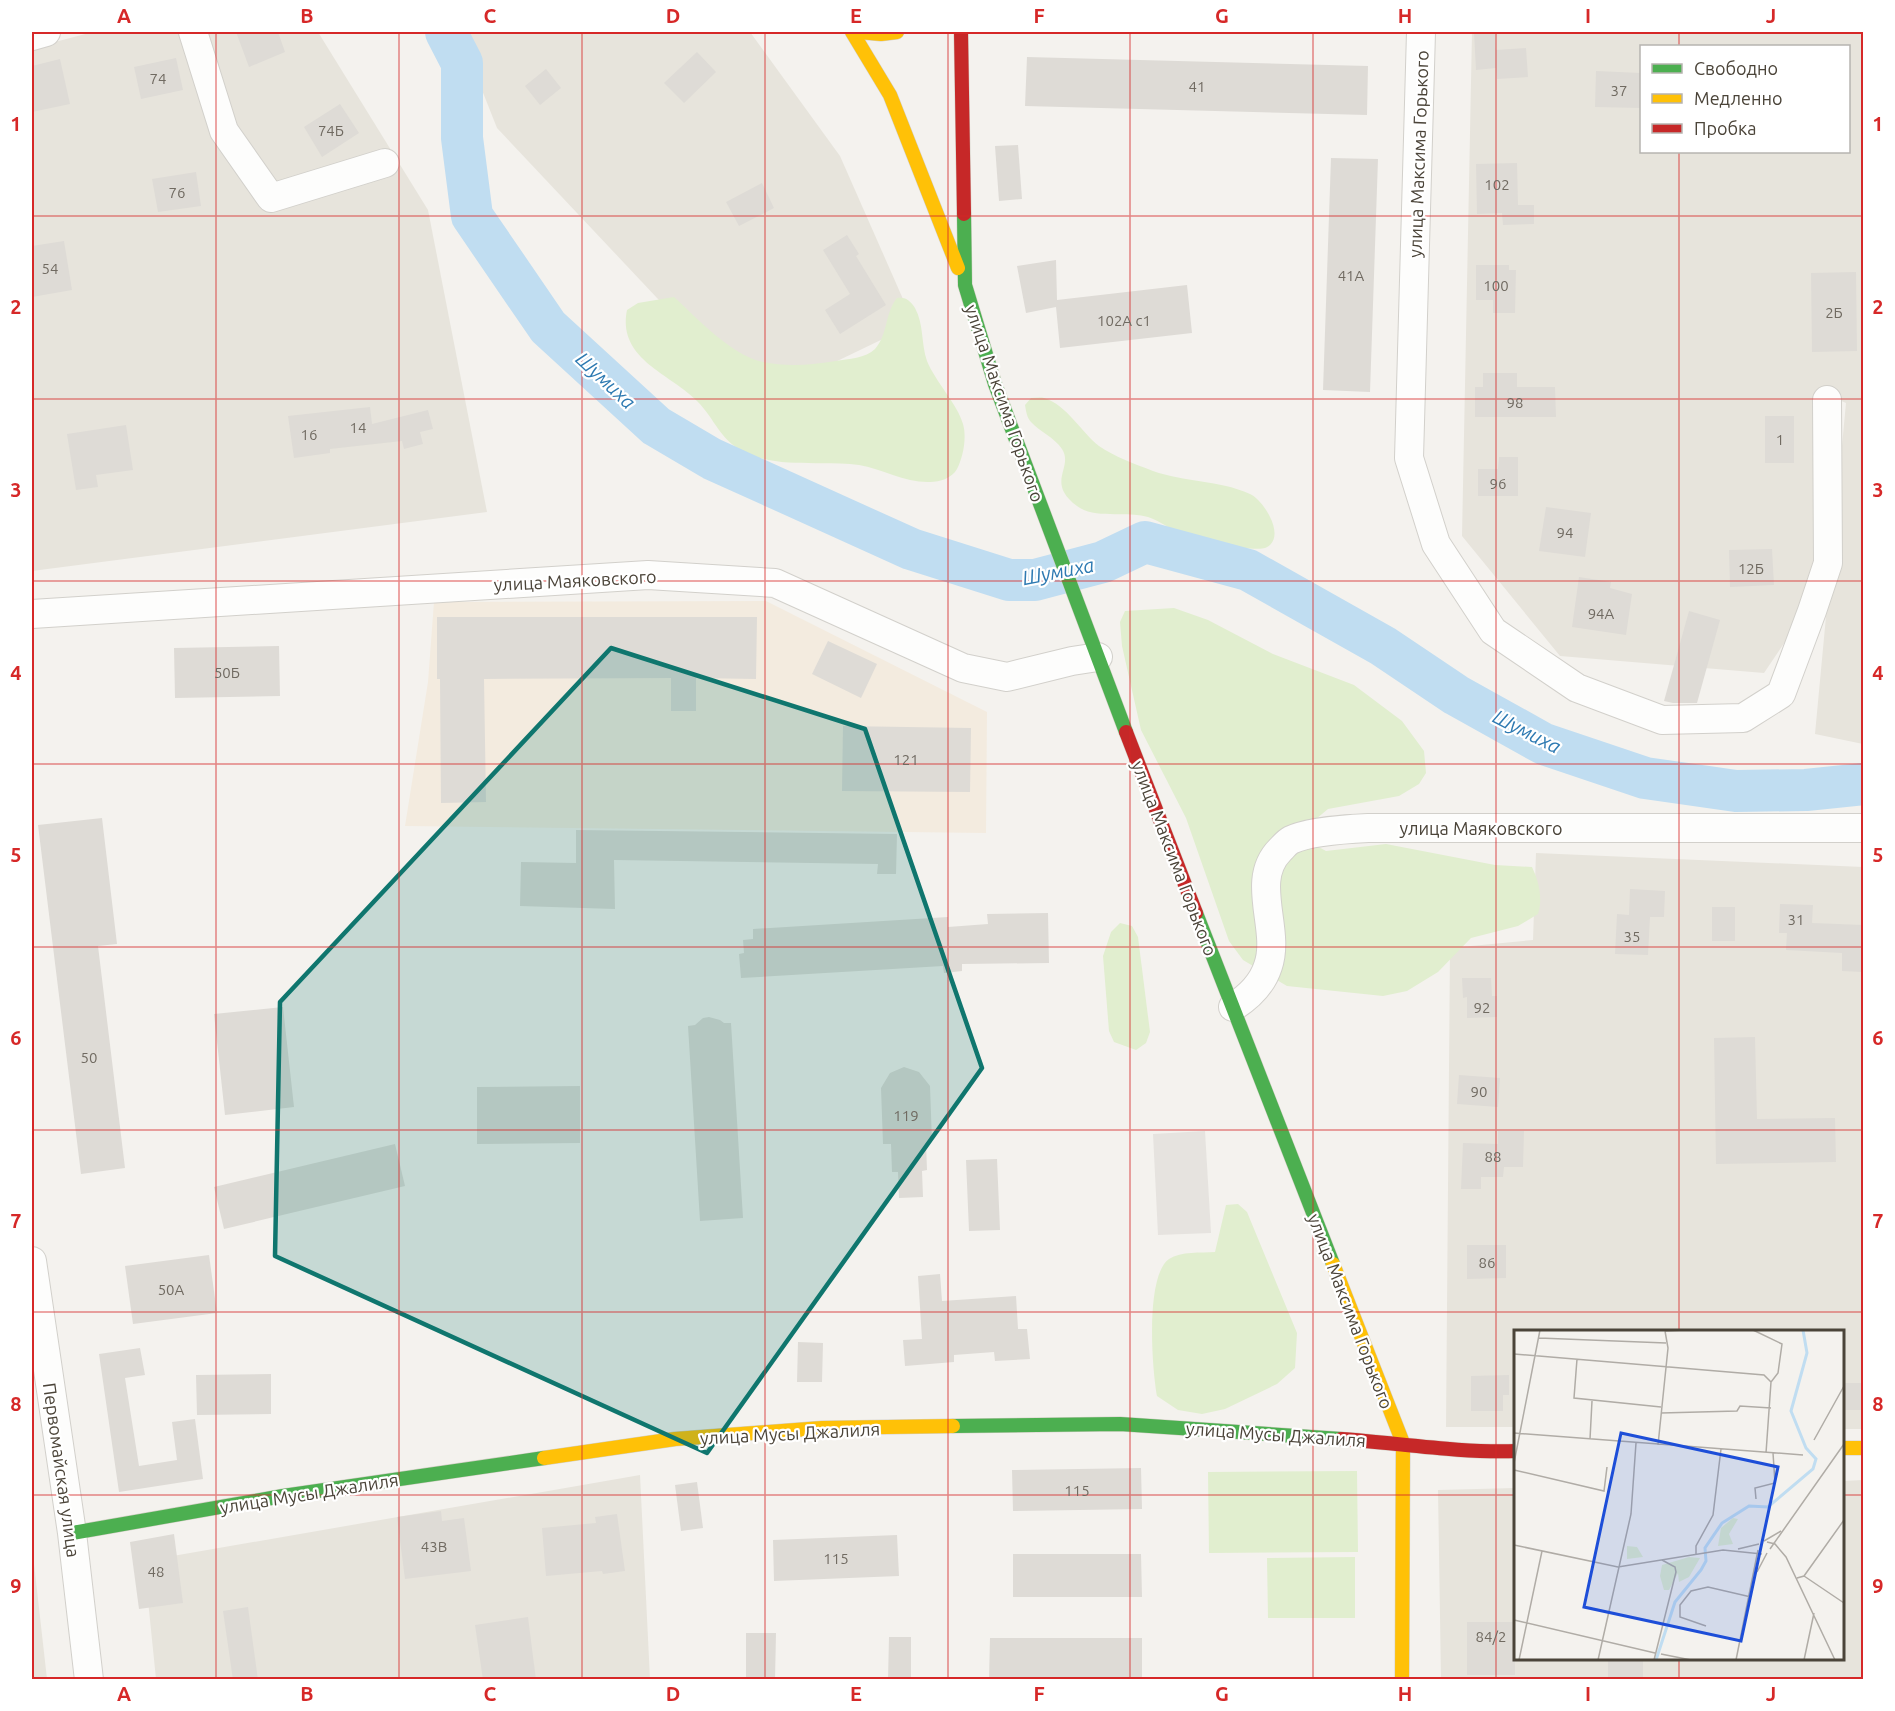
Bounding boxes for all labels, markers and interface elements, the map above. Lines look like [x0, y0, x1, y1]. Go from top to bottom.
text: A [117, 4, 131, 27]
text: B [300, 4, 314, 27]
text: C [484, 4, 497, 27]
text: D [666, 4, 680, 27]
text: E [850, 4, 862, 27]
text: F [1033, 4, 1045, 27]
text: G [1215, 4, 1229, 27]
text: H [1398, 4, 1412, 27]
text: I [1585, 4, 1591, 27]
text: J [1766, 4, 1776, 27]
legend [1640, 45, 1850, 153]
street label: улица Максима Горького [1404, 50, 1432, 258]
text: Свободно [1694, 58, 1778, 78]
house number: 74 [150, 70, 166, 87]
house number: 41 [1189, 78, 1205, 95]
house number: 37 [1611, 82, 1627, 99]
text: Медленно [1694, 88, 1783, 108]
text: 1 [10, 112, 22, 135]
text: 1 [1872, 112, 1884, 135]
text: Пробка [1694, 118, 1757, 138]
house number: 74Б [318, 122, 344, 139]
house number: 102 [1484, 176, 1510, 193]
house number: 76 [169, 184, 185, 201]
house number: 54 [42, 260, 58, 277]
house number: 41А [1338, 267, 1365, 284]
house number: 100 [1483, 277, 1509, 294]
text: 2 [10, 295, 22, 318]
text: 2 [1872, 295, 1884, 318]
street label: улица Максима Горького [962, 302, 1048, 504]
house number: 2Б [1825, 304, 1843, 321]
house number: 102А с1 [1097, 312, 1151, 329]
water label: Шумиха [572, 347, 641, 413]
house number: 98 [1507, 394, 1523, 411]
house number: 14 [350, 419, 366, 436]
house number: 16 [301, 426, 317, 443]
house number: 1 [1776, 431, 1784, 448]
house number: 96 [1490, 475, 1506, 492]
text: 3 [10, 478, 22, 501]
text: 3 [1872, 478, 1884, 501]
house number: 94 [1557, 524, 1573, 541]
water label: Шумиха [1020, 553, 1096, 589]
house number: 12Б [1738, 560, 1764, 577]
street label: улица Маяковского [493, 566, 657, 594]
house number: 94А [1588, 605, 1615, 622]
text: 4 [10, 661, 22, 684]
text: 4 [1872, 661, 1884, 684]
house number: 50Б [214, 664, 240, 681]
water label: Шумиха [1489, 704, 1565, 758]
house number: 121 [893, 751, 919, 768]
street label: улица Максима Горького [1128, 758, 1222, 958]
street label: улица Маяковского [1400, 818, 1562, 838]
text: 5 [10, 843, 22, 866]
text: 5 [1872, 843, 1884, 866]
house number: 31 [1788, 911, 1804, 928]
house number: 35 [1624, 928, 1640, 945]
house number: 92 [1474, 999, 1490, 1016]
text: 6 [10, 1026, 22, 1049]
text: 6 [1872, 1026, 1884, 1049]
house number: 50 [81, 1049, 97, 1066]
house number: 90 [1471, 1083, 1487, 1100]
house number: 119 [893, 1107, 919, 1124]
house number: 88 [1485, 1148, 1501, 1165]
text: 7 [10, 1209, 22, 1232]
text: 7 [1872, 1209, 1884, 1232]
street label: улица Максима Горького [1304, 1211, 1398, 1411]
house number: 86 [1479, 1254, 1495, 1271]
house number: 50А [158, 1281, 185, 1298]
inset map [1514, 1330, 1844, 1660]
street label: Первомайская улица [40, 1381, 84, 1559]
text: 8 [10, 1392, 22, 1415]
text: 8 [1872, 1392, 1884, 1415]
street label: улица Мусы Джалиля [699, 1418, 881, 1448]
street label: улица Мусы Джалиля [1185, 1418, 1367, 1450]
street label: улица Мусы Джалиля [218, 1469, 400, 1517]
house number: 115 [1064, 1482, 1090, 1499]
house number: 43В [421, 1538, 447, 1555]
house number: 115 [823, 1550, 849, 1567]
house number: 48 [148, 1563, 164, 1580]
text: 9 [10, 1574, 22, 1597]
text: 9 [1872, 1574, 1884, 1597]
house number: 84/2 [1476, 1628, 1506, 1645]
text: A [117, 1682, 131, 1705]
text: B [300, 1682, 314, 1705]
text: C [484, 1682, 497, 1705]
text: D [666, 1682, 680, 1705]
text: E [850, 1682, 862, 1705]
text: F [1033, 1682, 1045, 1705]
text: G [1215, 1682, 1229, 1705]
text: H [1398, 1682, 1412, 1705]
text: I [1585, 1682, 1591, 1705]
text: J [1766, 1682, 1776, 1705]

